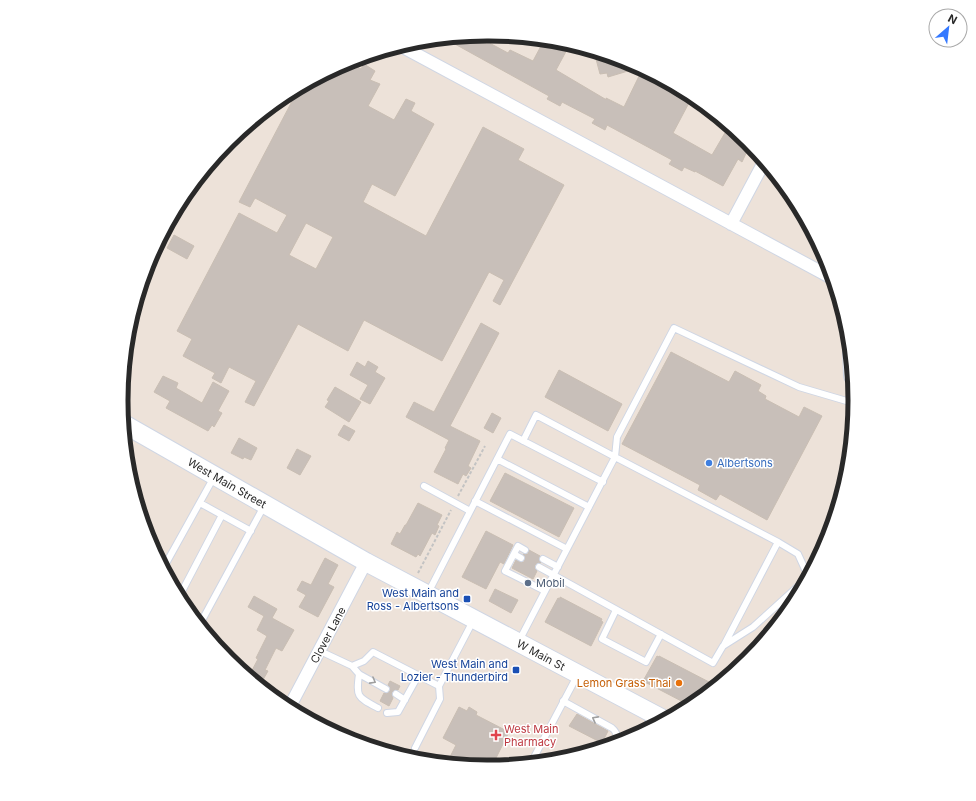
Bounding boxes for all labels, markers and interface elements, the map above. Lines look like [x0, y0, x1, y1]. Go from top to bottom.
north arrow [928, 8, 968, 48]
text: N [946, 11, 960, 27]
street label: West Main Street [185, 455, 269, 511]
place label: Albertsons [717, 456, 773, 470]
marker: Albertsons [704, 458, 714, 468]
place label: Mobil [536, 576, 565, 590]
marker: Mobil [523, 578, 533, 588]
place label: West Main and Ross - Albertsons [367, 586, 459, 613]
marker: West Main and Ross - Albertsons [462, 594, 472, 604]
street label: Clover Lane [307, 604, 349, 666]
street label: W Main St [514, 636, 568, 674]
place label: West Main and Lozier - Thunderbird [401, 657, 508, 684]
marker: West Main and Lozier - Thunderbird [511, 665, 521, 675]
place label: Lemon Grass Thai [577, 676, 671, 690]
one-way arrow [369, 677, 376, 684]
marker: Lemon Grass Thai [674, 678, 684, 688]
one-way arrow [592, 716, 599, 723]
place label: West Main Pharmacy [504, 722, 558, 749]
marker: West Main Pharmacy [491, 730, 501, 740]

